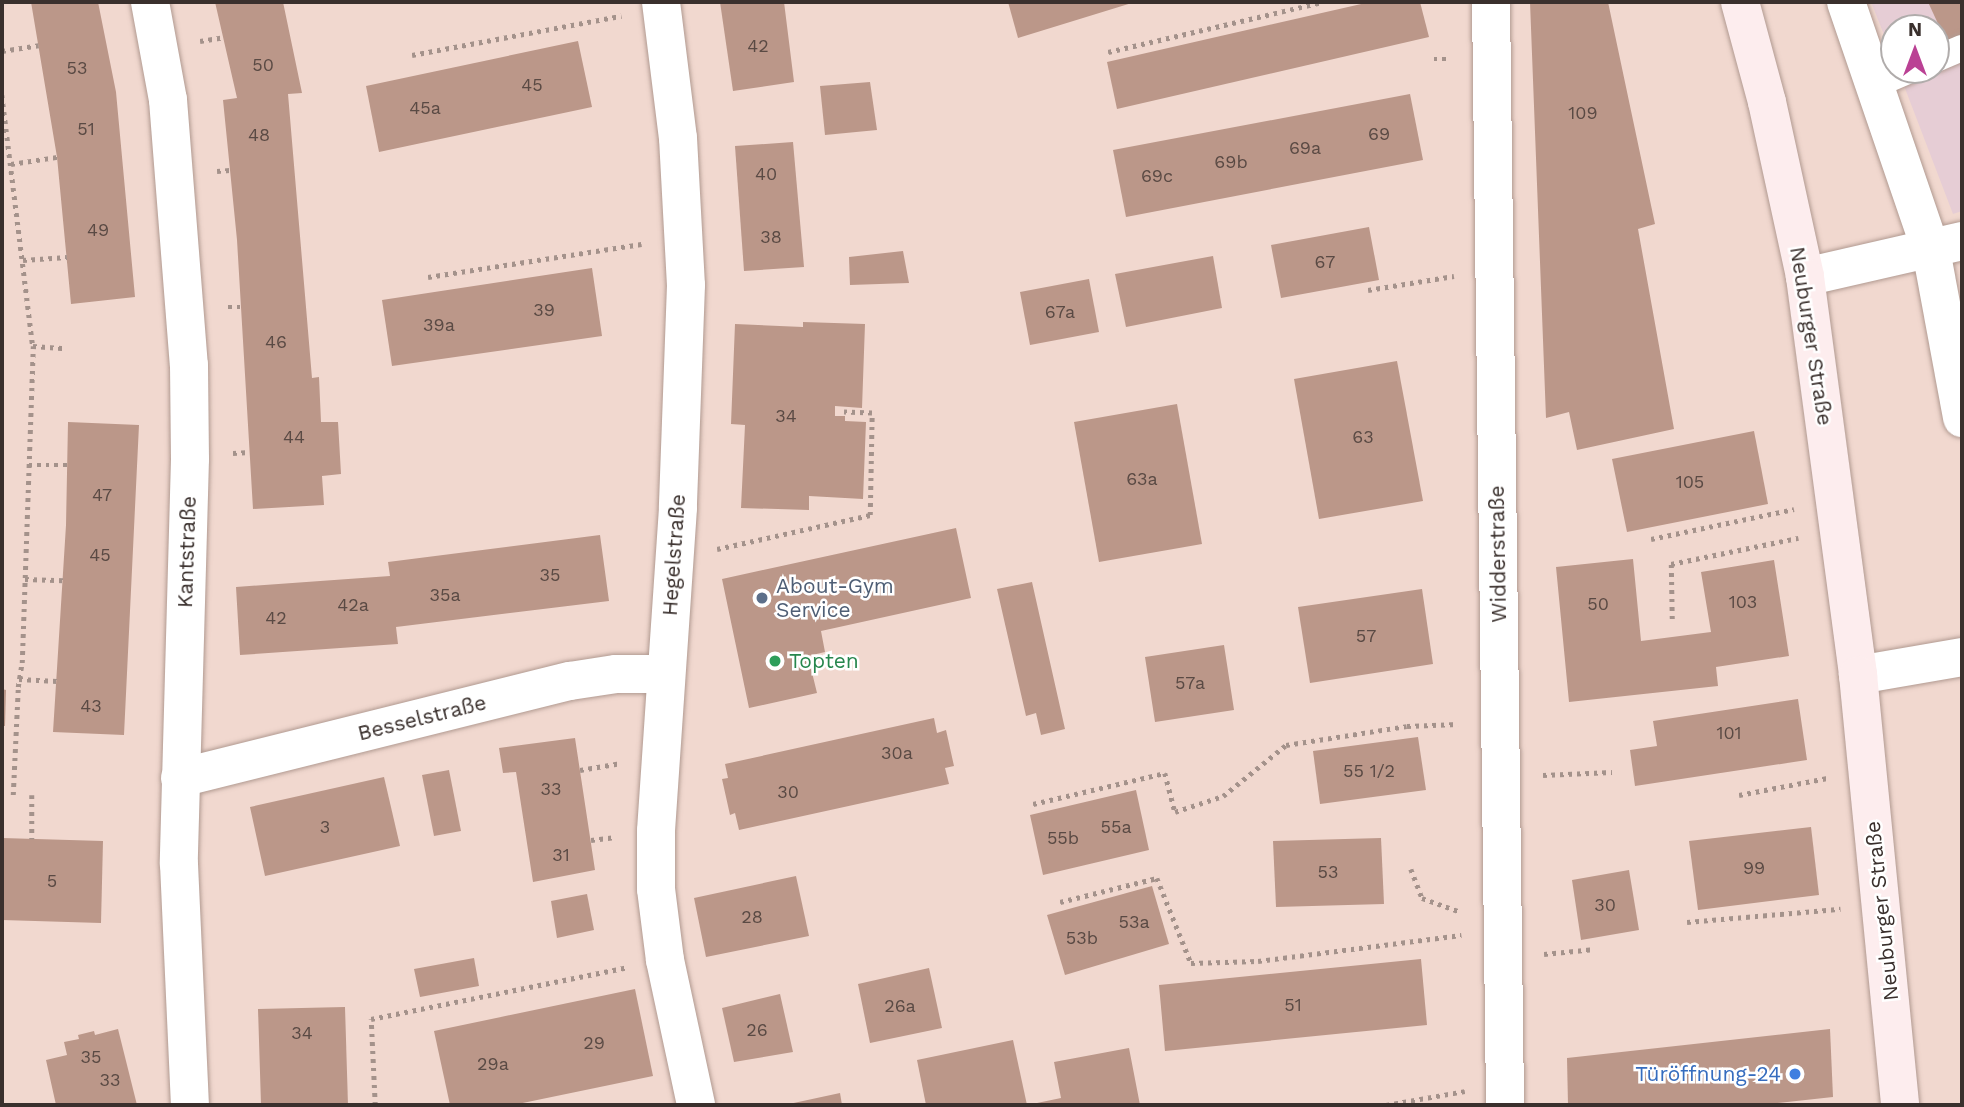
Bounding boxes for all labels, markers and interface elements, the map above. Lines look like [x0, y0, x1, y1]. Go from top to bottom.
north arrow [1880, 14, 1950, 84]
text: N [1908, 18, 1922, 41]
house number: 42 [747, 35, 769, 57]
house number: 50 [252, 54, 274, 76]
house number: 53 [67, 57, 87, 79]
house number: 45 [521, 74, 543, 96]
house number: 45a [409, 97, 441, 119]
house number: 109 [1568, 102, 1598, 124]
house number: 51 [77, 118, 95, 140]
house number: 69 [1368, 123, 1390, 145]
house number: 48 [248, 124, 270, 146]
house number: 69a [1289, 137, 1321, 159]
house number: 69b [1214, 151, 1248, 173]
house number: 40 [755, 163, 777, 185]
house number: 69c [1141, 165, 1173, 187]
house number: 49 [87, 219, 109, 241]
house number: 38 [760, 226, 782, 248]
street label: Neuburger Straße [1784, 245, 1838, 427]
house number: 67 [1315, 251, 1335, 273]
house number: 39 [533, 299, 555, 321]
house number: 67a [1045, 301, 1075, 323]
house number: 39a [423, 314, 455, 336]
house number: 46 [265, 331, 287, 353]
house number: 34 [775, 405, 797, 427]
house number: 44 [283, 426, 305, 448]
house number: 63 [1352, 426, 1374, 448]
house number: 63a [1126, 468, 1158, 490]
house number: 105 [1676, 471, 1704, 493]
house number: 47 [92, 484, 112, 506]
street label: Widderstraße [1484, 485, 1512, 623]
street label: Hegelstraße [657, 493, 691, 617]
street label: Kantstraße [172, 496, 202, 608]
house number: 45 [89, 544, 111, 566]
house number: 35 [540, 564, 560, 586]
place label: About-Gym Service [776, 573, 894, 623]
house number: 35a [429, 584, 461, 606]
marker: About-Gym Service [754, 590, 770, 606]
house number: 103 [1729, 591, 1757, 613]
house number: 50 [1587, 593, 1609, 615]
house number: 42a [337, 594, 369, 616]
house number: 42 [265, 607, 287, 629]
house number: 57 [1356, 625, 1376, 647]
place label: Topten [789, 648, 859, 674]
marker: Topten [767, 653, 783, 669]
house number: 57a [1175, 672, 1205, 694]
street label: Besselstraße [355, 690, 489, 746]
house number: 43 [80, 695, 102, 717]
house number: 101 [1716, 722, 1742, 744]
house number: 30a [881, 742, 913, 764]
house number: 55 1/2 [1343, 760, 1395, 782]
house number: 33 [541, 778, 561, 800]
house number: 30 [777, 781, 799, 803]
house number: 3 [320, 816, 330, 838]
house number: 55a [1100, 816, 1132, 838]
street label: Neuburger Straße [1860, 820, 1904, 1002]
house number: 55b [1047, 827, 1079, 849]
house number: 31 [552, 844, 570, 866]
house number: 99 [1743, 857, 1765, 879]
house number: 53 [1318, 861, 1338, 883]
house number: 5 [47, 870, 57, 892]
house number: 30 [1594, 894, 1616, 916]
house number: 28 [741, 906, 763, 928]
house number: 53a [1118, 911, 1150, 933]
house number: 53b [1066, 927, 1098, 949]
house number: 51 [1284, 994, 1302, 1016]
house number: 26a [884, 995, 916, 1017]
house number: 26 [746, 1019, 768, 1041]
house number: 34 [291, 1022, 313, 1044]
house number: 29 [583, 1032, 605, 1054]
house number: 35 [81, 1046, 101, 1068]
house number: 29a [477, 1053, 509, 1075]
place label: Türöffnung-24 [1635, 1061, 1781, 1087]
marker: Türöffnung-24 [1787, 1066, 1803, 1082]
house number: 33 [100, 1069, 120, 1091]

